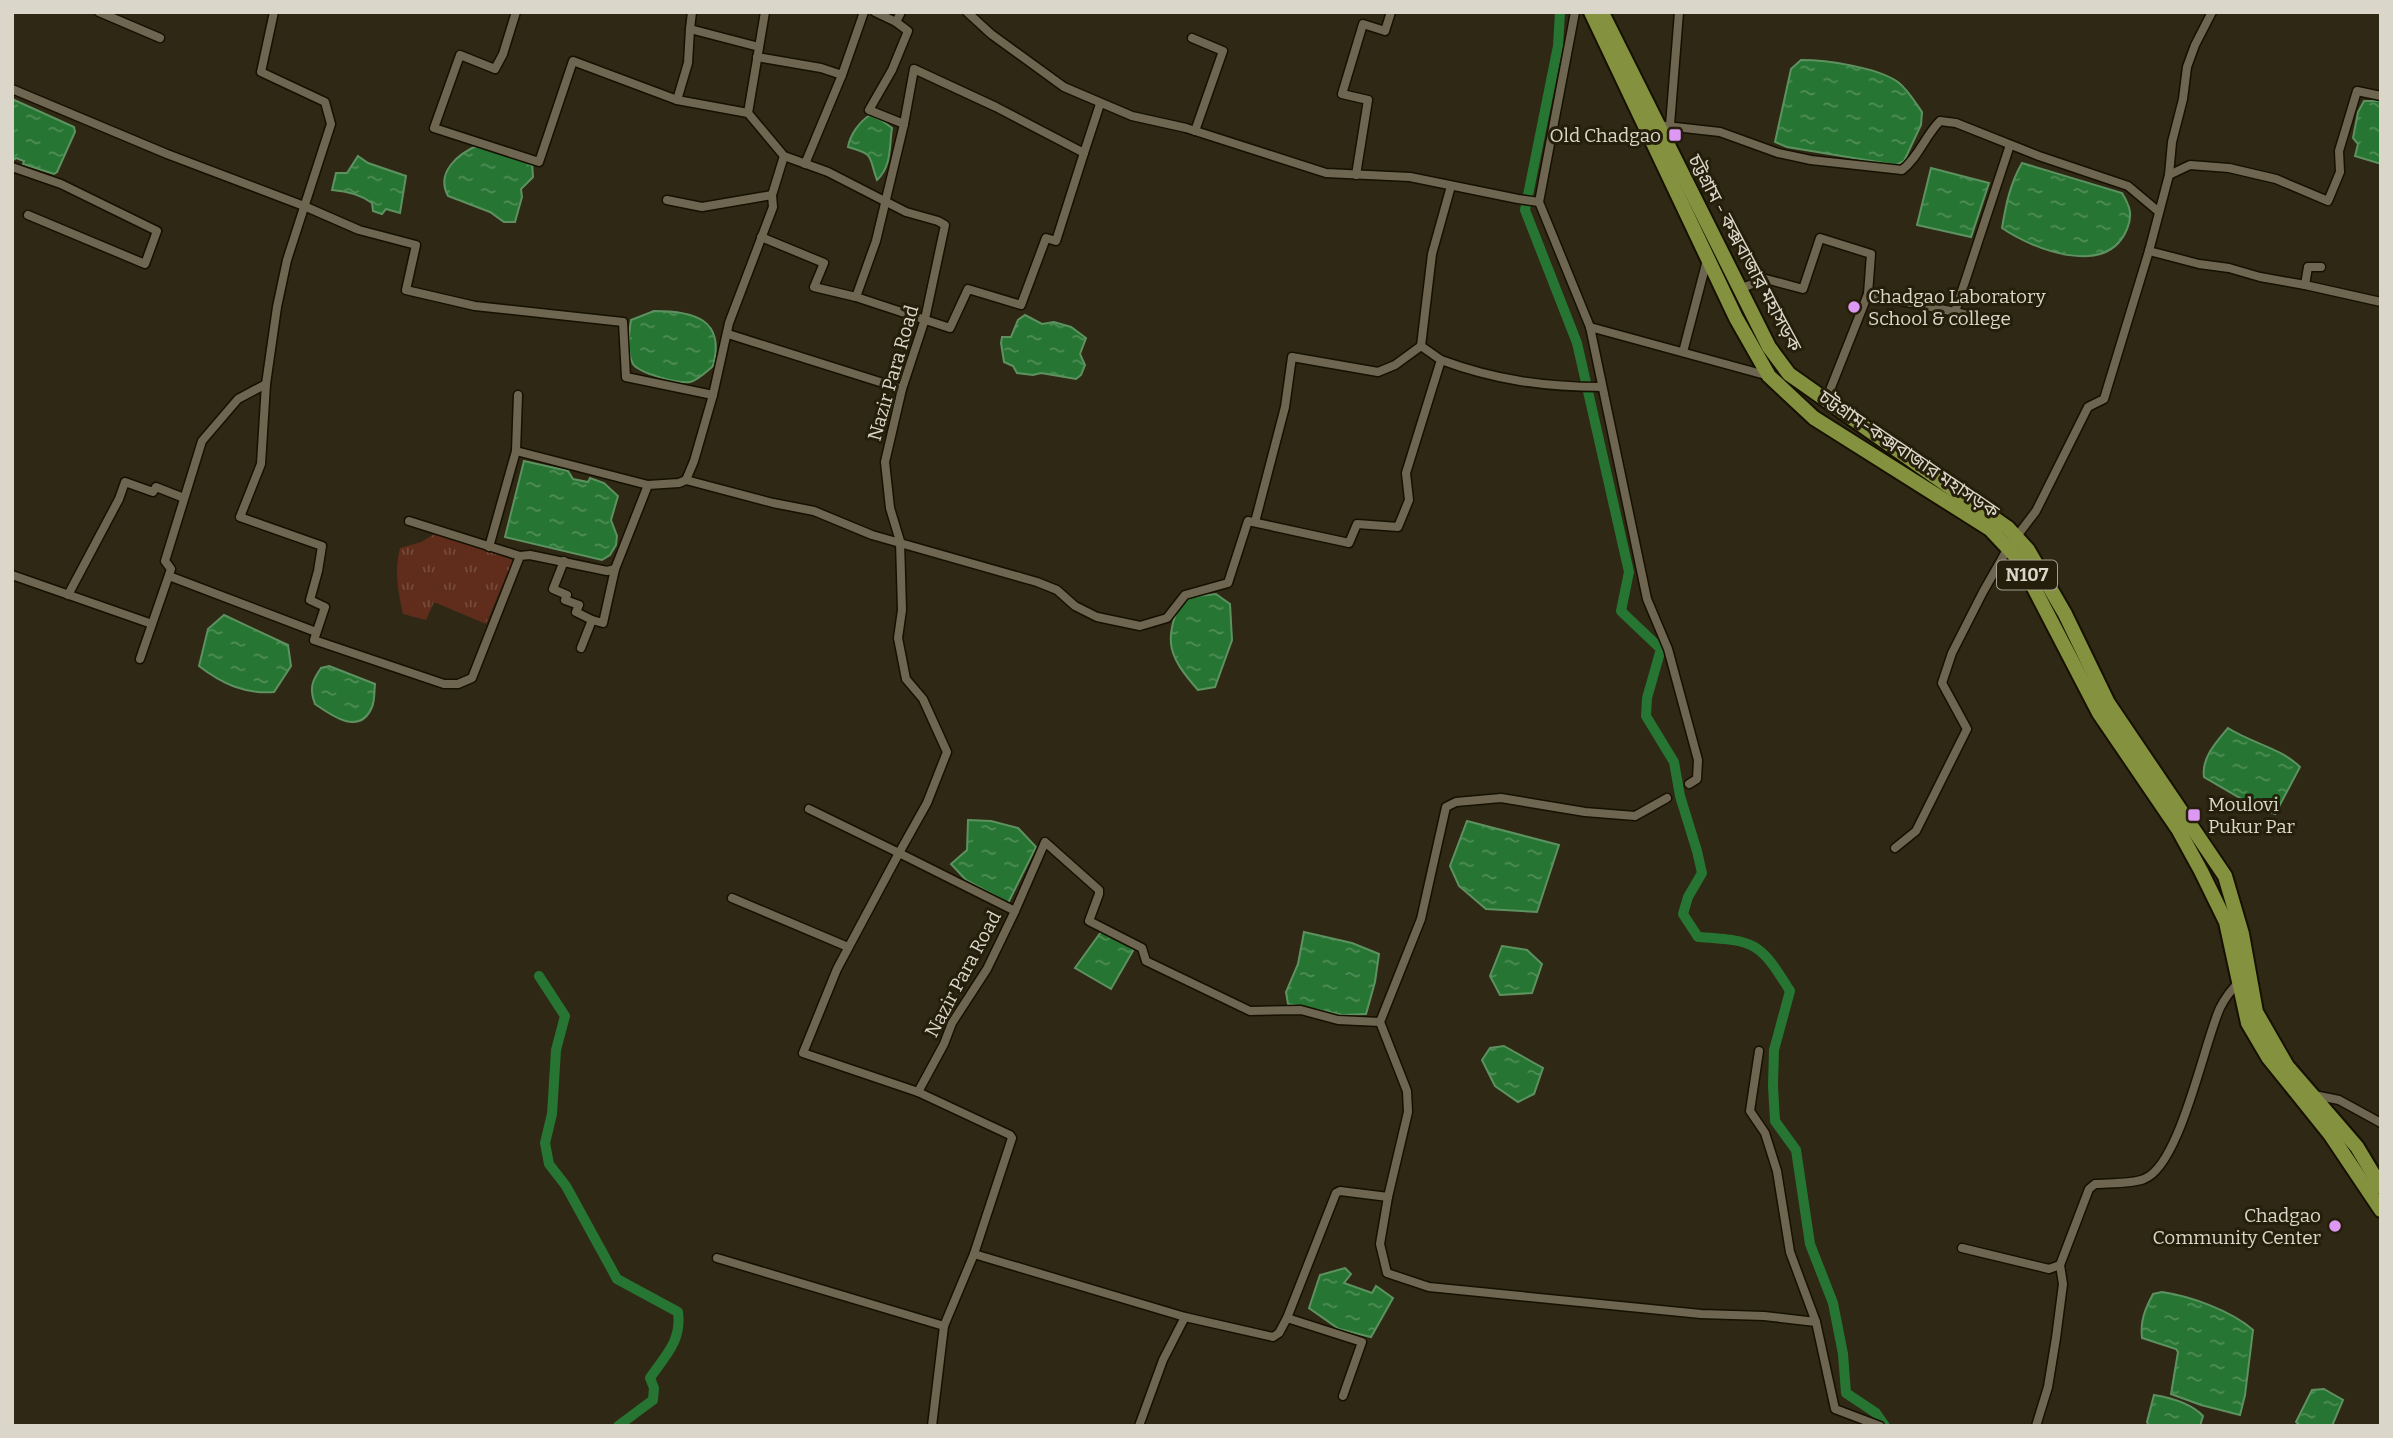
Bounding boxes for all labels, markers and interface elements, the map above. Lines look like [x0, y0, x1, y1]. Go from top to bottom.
place label: Old Chadgao [1550, 124, 1661, 147]
marker: Old Chadgao [1667, 127, 1683, 143]
street label: চট্টগ্রাম - কক্সবাজার মহাসড়ক [1683, 150, 1807, 356]
place label: Chadgao Laboratory School & college [1868, 285, 2047, 330]
marker: Chadgao Laboratory School & college [1846, 299, 1862, 315]
street label: Nazir Para Road [863, 303, 923, 443]
street label: চট্টগ্রাম-কক্সবাজার মহাসড়ক [1814, 385, 2004, 523]
road number: N107 [1997, 560, 2057, 590]
place label: Moulovi Pukur Par [2208, 793, 2296, 838]
marker: Moulovi Pukur Par [2186, 807, 2202, 823]
street label: Nazir Para Road [920, 907, 1006, 1041]
place label: Chadgao Community Center [2153, 1204, 2322, 1249]
marker: Chadgao Community Center [2327, 1218, 2343, 1234]

